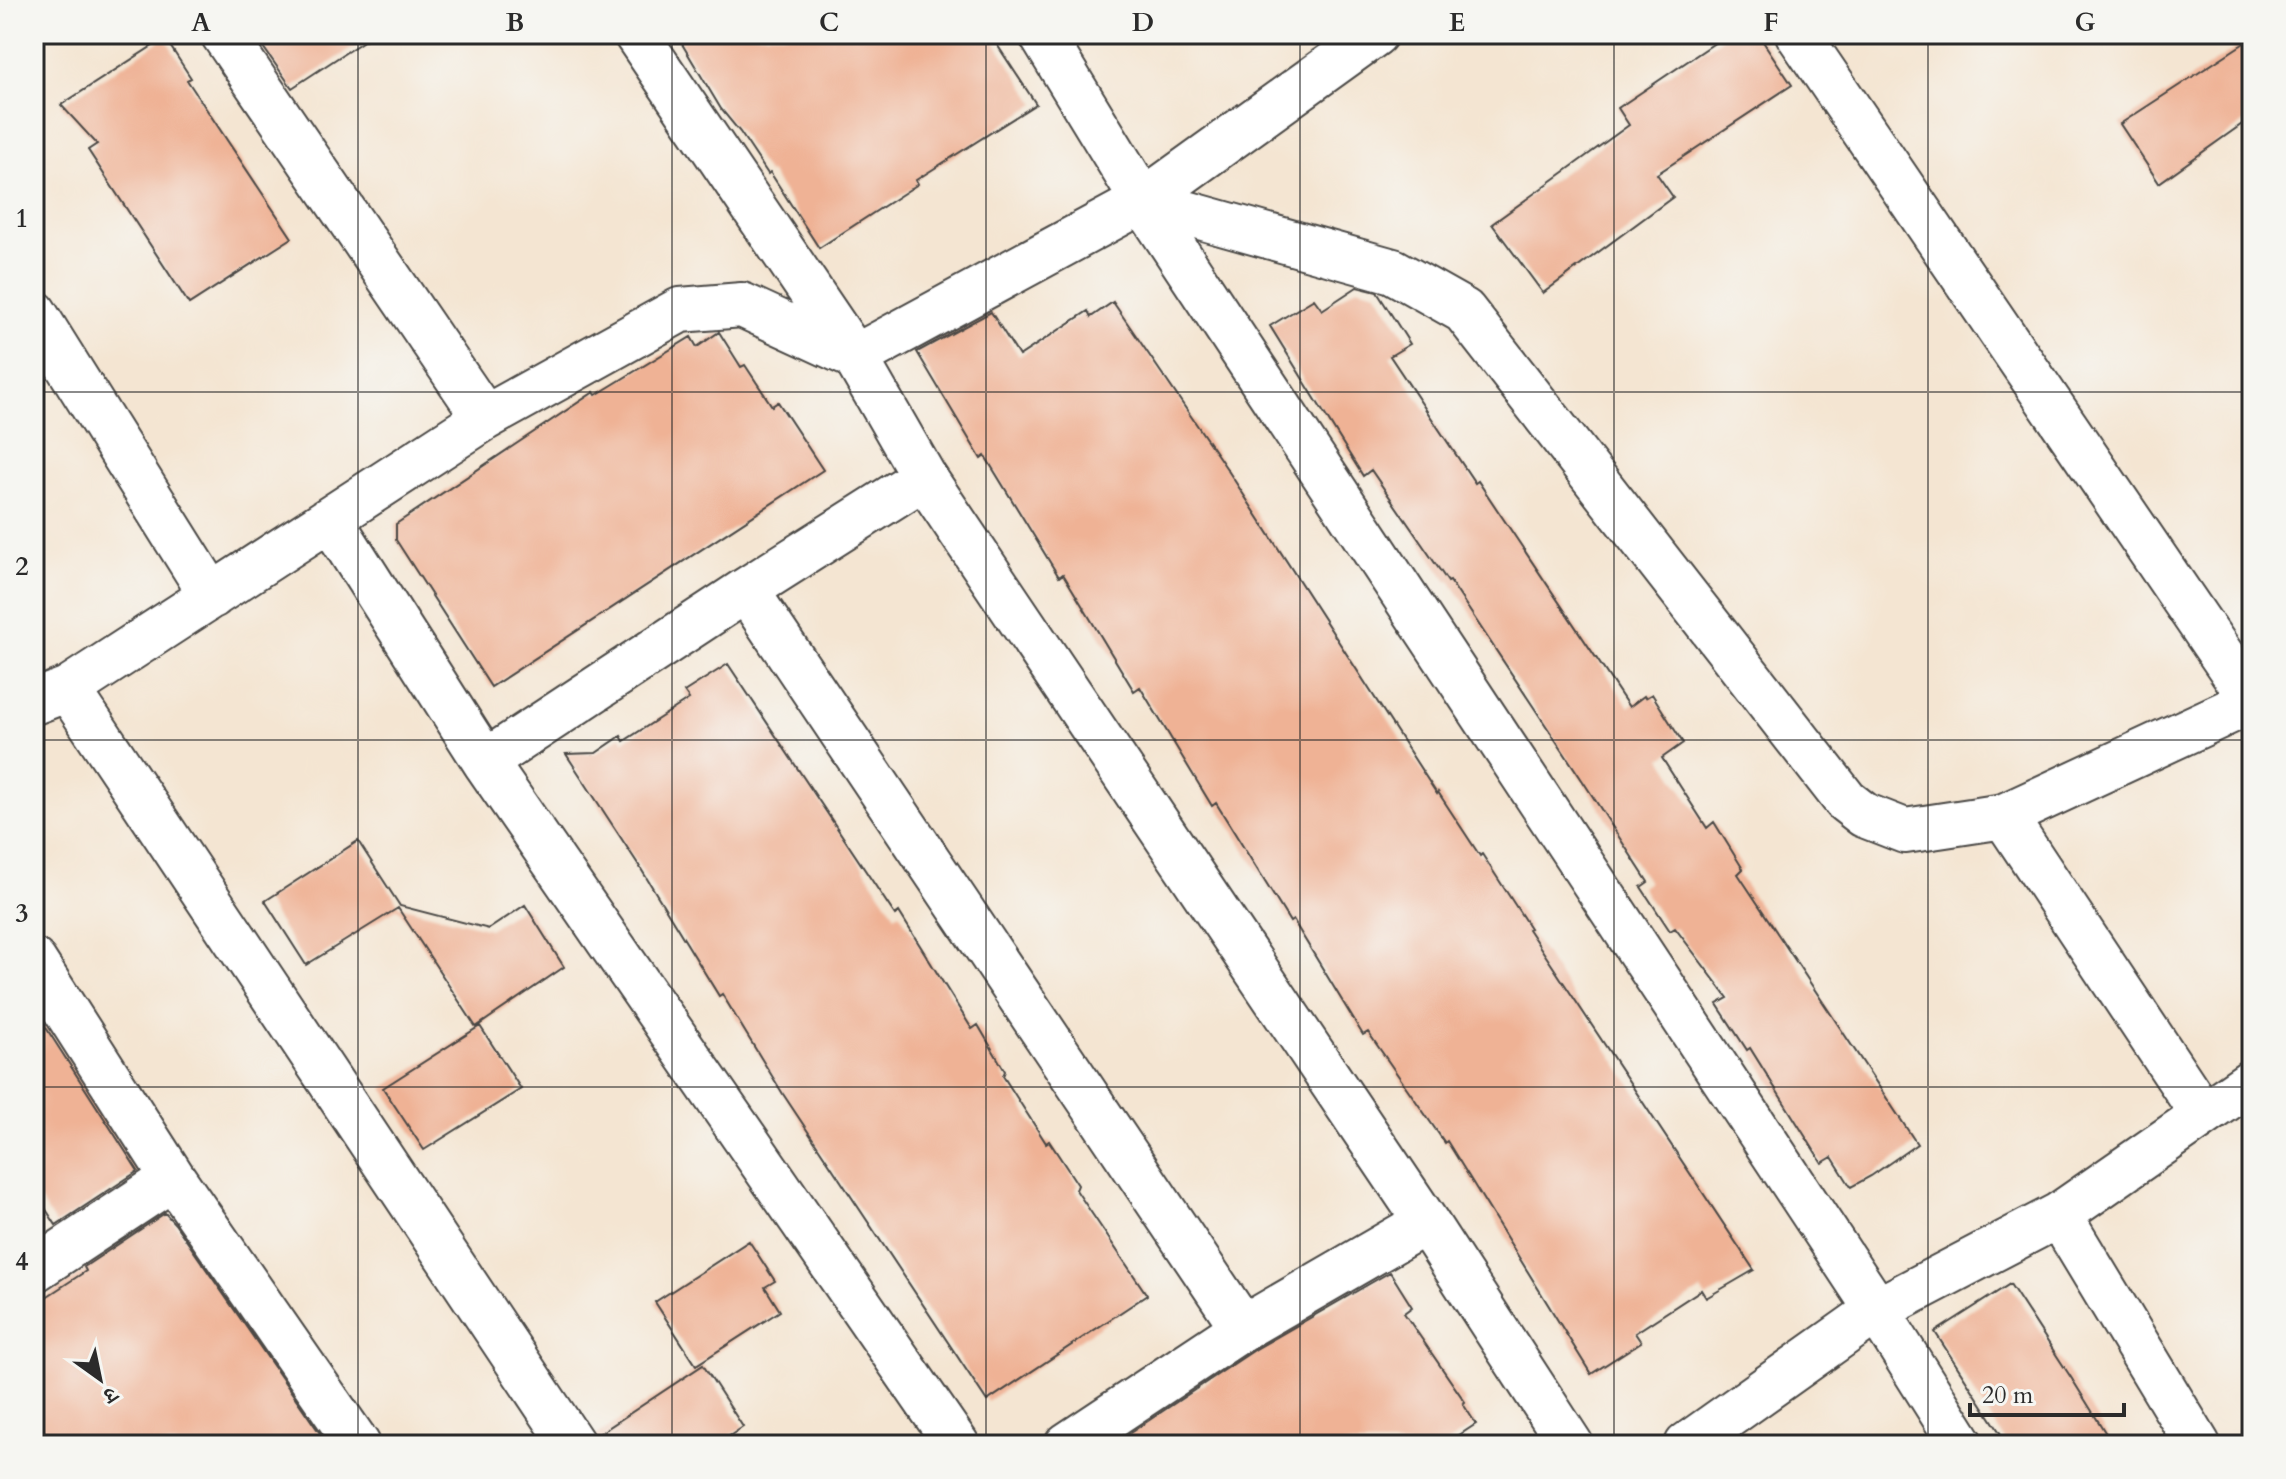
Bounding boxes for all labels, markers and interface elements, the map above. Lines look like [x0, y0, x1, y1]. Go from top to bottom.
text: A [191, 5, 211, 40]
text: B [506, 5, 524, 40]
text: C [819, 5, 839, 40]
text: D [1132, 5, 1154, 40]
text: E [1449, 5, 1465, 40]
text: F [1763, 5, 1779, 40]
text: G [2074, 5, 2096, 40]
text: 1 [15, 201, 29, 236]
text: 2 [15, 549, 29, 584]
text: 3 [15, 896, 29, 931]
text: 4 [15, 1244, 29, 1279]
north arrow [60, 1339, 140, 1419]
scale bar [1970, 1367, 2124, 1417]
text: उ [96, 1378, 125, 1412]
text: 20 m [1982, 1379, 2034, 1412]

